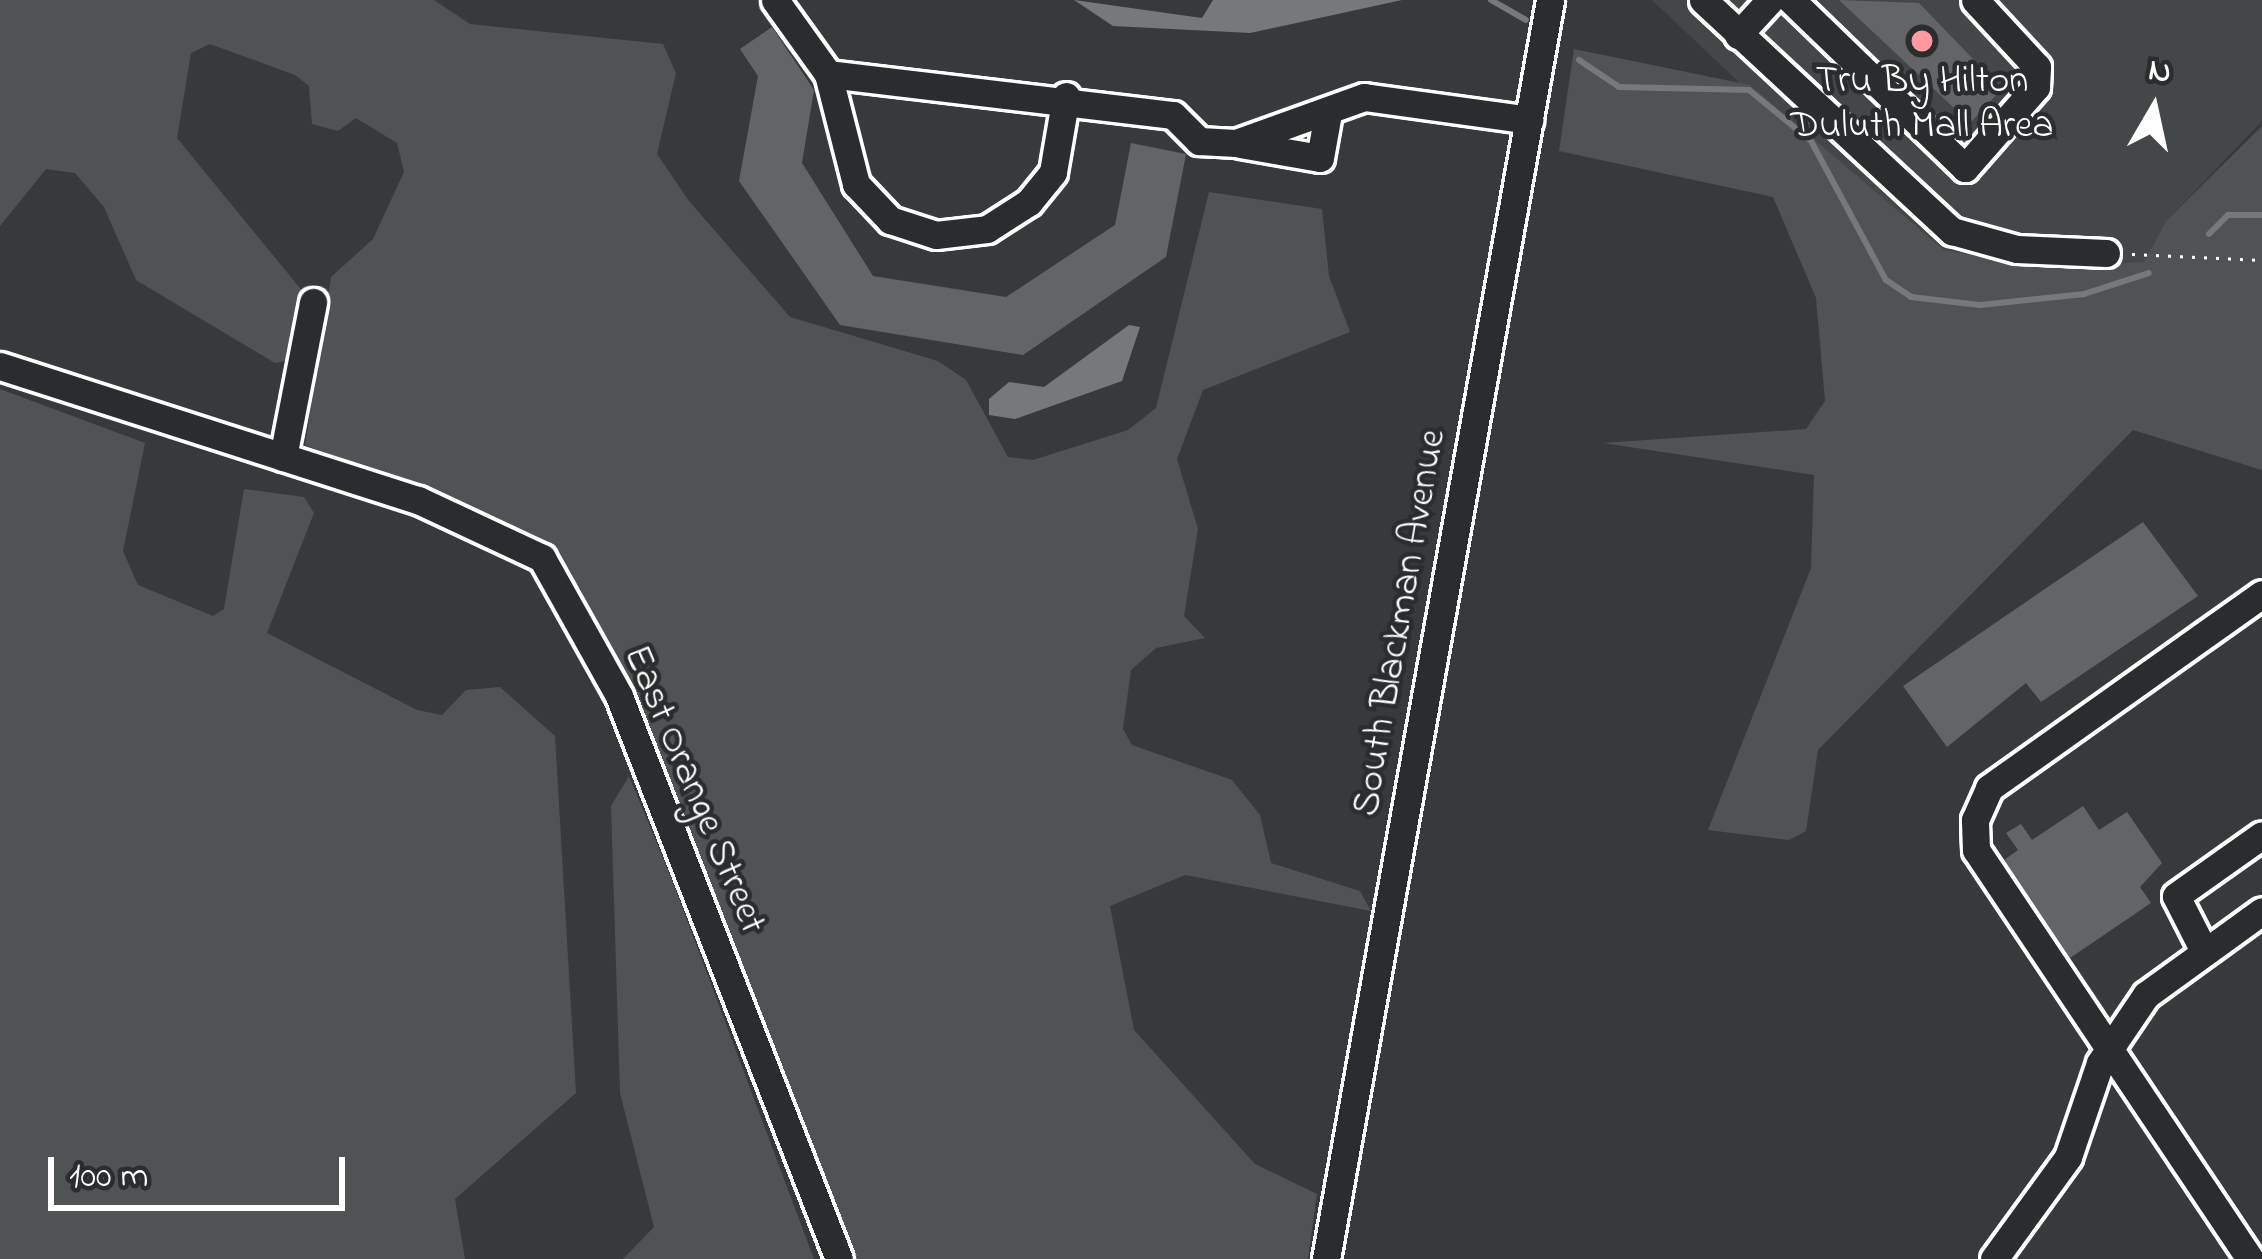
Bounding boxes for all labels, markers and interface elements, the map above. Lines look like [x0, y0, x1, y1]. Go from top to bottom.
marker: Tru By Hilton Duluth Mall Area [1909, 28, 1935, 54]
text: N [2145, 47, 2174, 98]
north arrow [2094, 48, 2214, 168]
place label: Tru By Hilton Duluth Mall Area [1790, 60, 2054, 151]
street label: South Blackman Avenue [1344, 426, 1458, 820]
street label: East Orange Street [611, 639, 775, 941]
scale bar [54, 1133, 351, 1207]
text: 100 m [69, 1151, 149, 1204]

